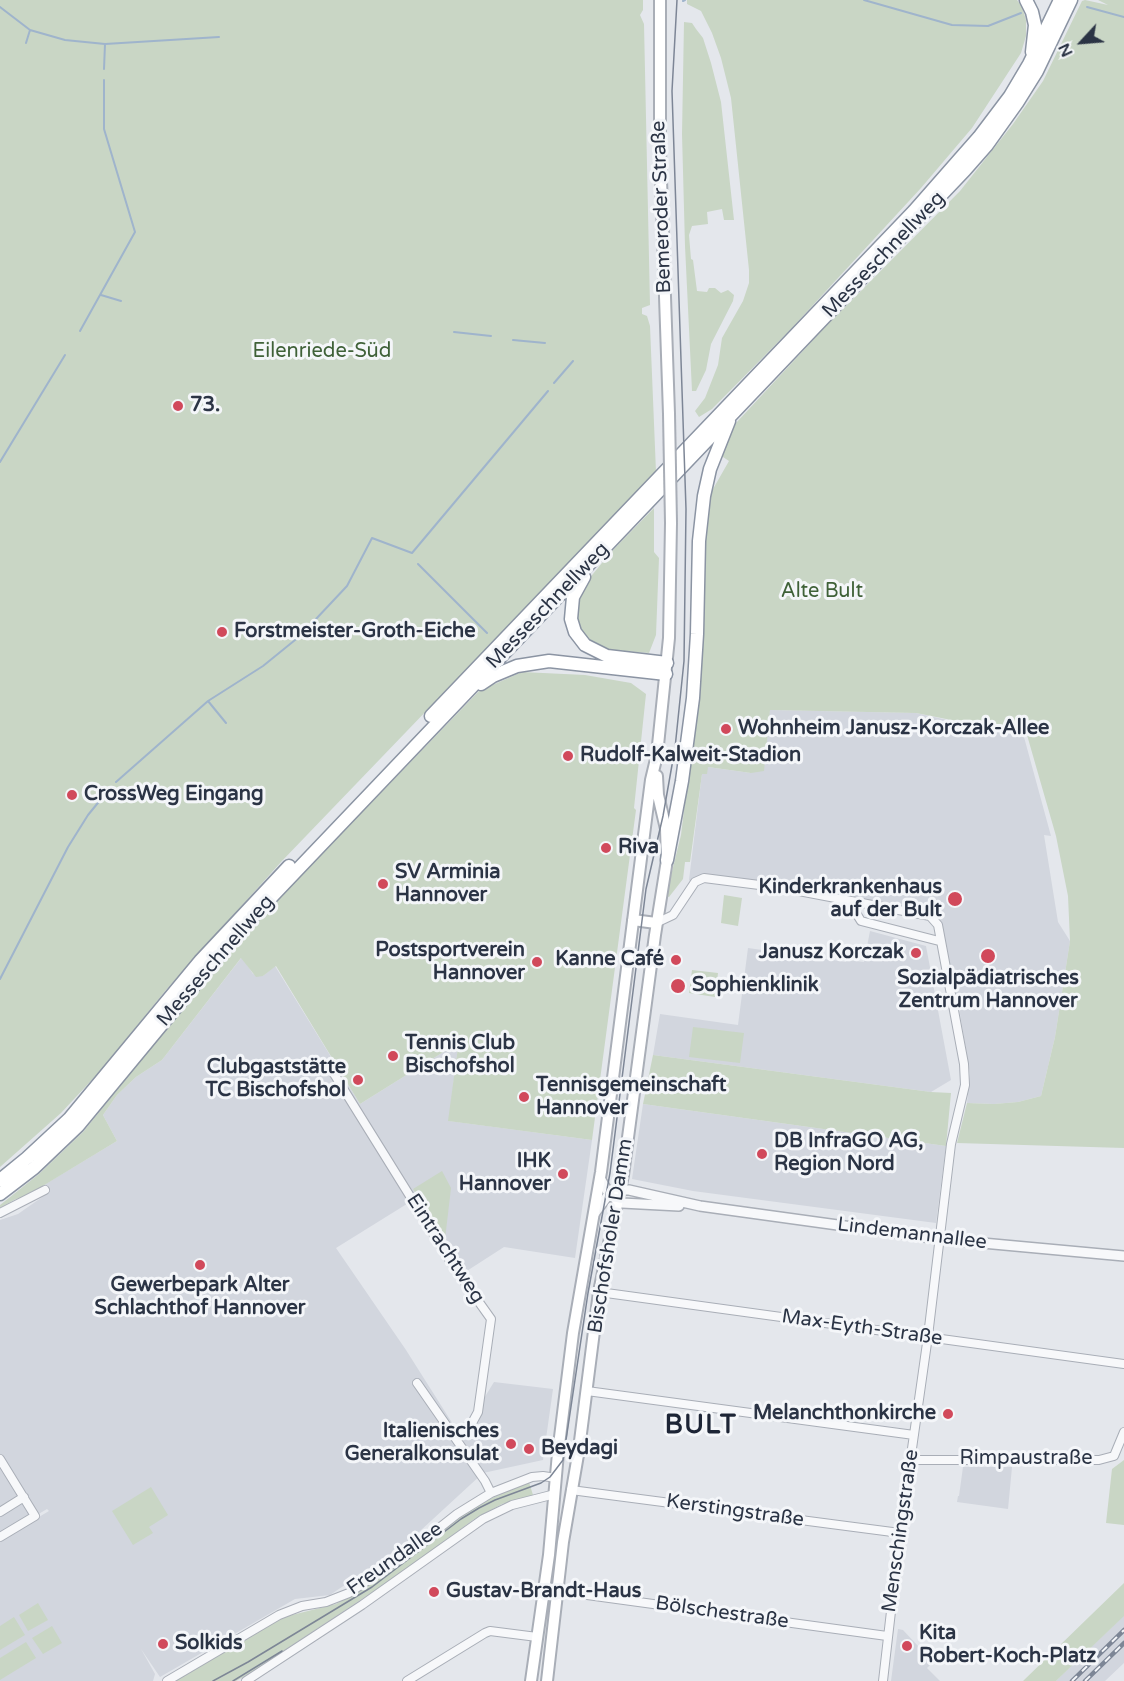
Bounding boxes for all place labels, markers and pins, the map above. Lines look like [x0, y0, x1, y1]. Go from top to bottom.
place label: 73. [190, 394, 220, 418]
marker: 73. [171, 399, 185, 413]
place label: Forstmeister-Groth-Eiche [234, 620, 476, 644]
marker: Forstmeister-Groth-Eiche [215, 625, 229, 639]
place label: Wohnheim Janusz-Korczak-Allee [738, 717, 1049, 741]
marker: Wohnheim Janusz-Korczak-Allee [719, 722, 733, 736]
place label: Rudolf-Kalweit-Stadion [580, 744, 801, 768]
marker: Rudolf-Kalweit-Stadion [561, 749, 575, 763]
place label: CrossWeg Eingang [84, 783, 264, 807]
marker: CrossWeg Eingang [65, 788, 79, 802]
place label: Riva [618, 836, 659, 860]
marker: Riva [599, 841, 613, 855]
place label: SV Arminia Hannover [395, 861, 500, 908]
place label: Kinderkrankenhaus auf der Bult [759, 876, 942, 923]
marker: SV Arminia Hannover [376, 877, 390, 891]
marker: Kinderkrankenhaus auf der Bult [946, 890, 964, 908]
place label: Postsportverein Hannover [375, 939, 525, 986]
place label: Janusz Korczak [759, 941, 904, 965]
marker: Janusz Korczak [909, 946, 923, 960]
marker: Sozialpädiatrisches Zentrum Hannover [979, 947, 997, 965]
place label: Kanne Café [555, 948, 664, 972]
marker: Kanne Café [669, 953, 683, 967]
marker: Postsportverein Hannover [530, 955, 544, 969]
place label: Sozialpädiatrisches Zentrum Hannover [897, 967, 1079, 1014]
place label: Sophienklinik [692, 974, 819, 998]
marker: Sophienklinik [669, 977, 687, 995]
place label: Tennis Club Bischofshol [405, 1032, 515, 1079]
marker: Tennis Club Bischofshol [386, 1049, 400, 1063]
place label: Clubgaststätte TC Bischofshol [205, 1056, 346, 1103]
marker: Clubgaststätte TC Bischofshol [351, 1073, 365, 1087]
place label: Tennisgemeinschaft Hannover [536, 1074, 726, 1121]
marker: Tennisgemeinschaft Hannover [517, 1090, 531, 1104]
place label: DB InfraGO AG, Region Nord [774, 1130, 923, 1177]
marker: DB InfraGO AG, Region Nord [755, 1147, 769, 1161]
place label: IHK Hannover [459, 1150, 551, 1197]
marker: IHK Hannover [556, 1167, 570, 1181]
marker: Gewerbepark Alter Schlachthof Hannover [193, 1258, 207, 1272]
place label: Gewerbepark Alter Schlachthof Hannover [95, 1274, 305, 1321]
place label: Melanchthonkirche [753, 1402, 936, 1426]
marker: Melanchthonkirche [941, 1407, 955, 1421]
place label: Italienisches Generalkonsulat [345, 1420, 499, 1467]
marker: Italienisches Generalkonsulat [504, 1437, 518, 1451]
place label: Beydagi [541, 1437, 618, 1461]
marker: Beydagi [522, 1442, 536, 1456]
place label: Gustav-Brandt-Haus [446, 1580, 641, 1604]
marker: Gustav-Brandt-Haus [427, 1585, 441, 1599]
place label: Kita Robert-Koch-Platz [919, 1622, 1096, 1669]
place label: Solkids [175, 1632, 243, 1656]
marker: Solkids [156, 1637, 170, 1651]
marker: Kita Robert-Koch-Platz [900, 1639, 914, 1653]

